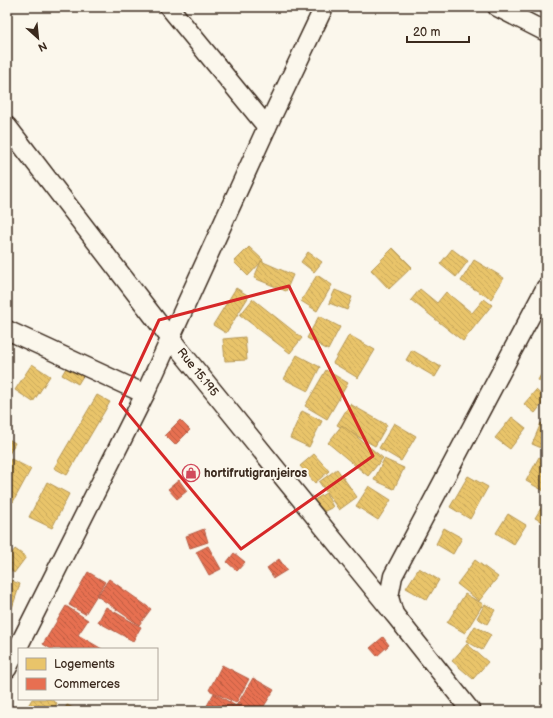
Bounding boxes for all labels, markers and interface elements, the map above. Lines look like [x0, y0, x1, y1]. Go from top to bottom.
north arrow [18, 18, 58, 58]
scale bar [407, 18, 469, 44]
text: 20 m [413, 25, 440, 40]
text: N [36, 39, 49, 54]
street label: Rue 15.195 [174, 345, 222, 400]
shop icon: hortifrutigranjeiros [181, 463, 201, 483]
place label: hortifrutigranjeiros [204, 466, 307, 481]
legend [18, 648, 158, 700]
text: Logements [54, 657, 115, 672]
text: Commerces [54, 677, 120, 692]

